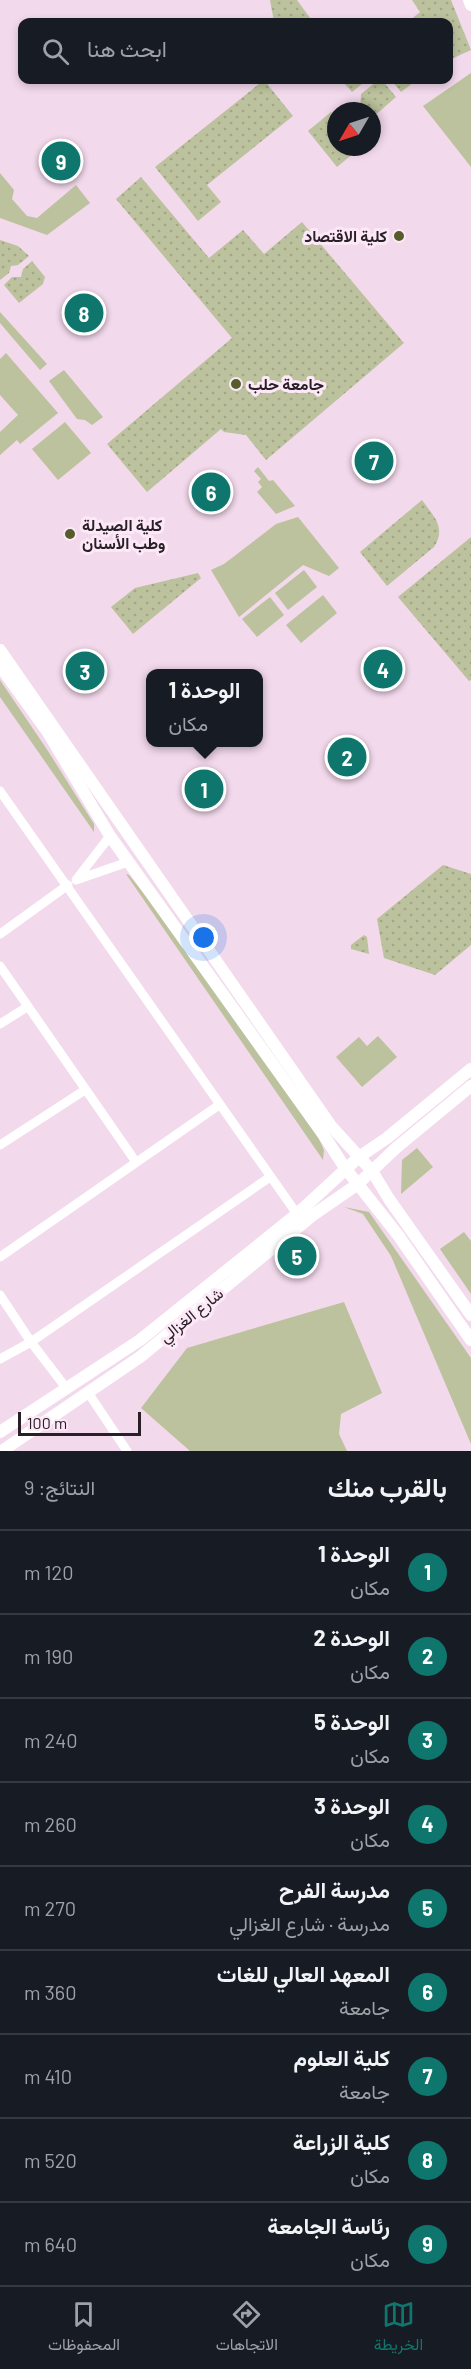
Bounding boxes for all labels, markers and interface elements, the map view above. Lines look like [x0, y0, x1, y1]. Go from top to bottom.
search box [18, 18, 453, 84]
icon: search [39, 35, 72, 68]
text: ابحث هنا [87, 35, 167, 61]
north arrow [327, 102, 381, 156]
pin: 9 [42, 138, 80, 184]
place label: كلية الاقتصاد [304, 226, 387, 246]
marker: كلية الاقتصاد [392, 229, 406, 243]
pin: 8 [64, 290, 104, 336]
place label: جامعة حلب [248, 374, 324, 394]
marker: جامعة حلب [229, 377, 243, 391]
pin: 7 [354, 438, 394, 484]
pin: 6 [192, 470, 230, 514]
place label: كلية الصيدلة وطب الأسنان [82, 515, 166, 554]
marker: كلية الصيدلة وطب الأسنان [63, 527, 77, 541]
pin: 4 [364, 646, 403, 692]
pin: 3 [66, 648, 104, 694]
popup [146, 669, 263, 747]
text: الوحدة 1 [168, 676, 241, 702]
text: مكان [168, 711, 208, 735]
pin: 2 [328, 734, 366, 780]
pin: 1 [184, 766, 224, 812]
your location [189, 923, 218, 952]
pin: 5 [278, 1234, 316, 1278]
street label: شارع الغزالي [155, 1283, 230, 1350]
scale bar [18, 1409, 141, 1436]
text: 100 m [27, 1413, 67, 1432]
text: بالقرب منك [328, 1471, 447, 1502]
text: النتائج: 9 [24, 1475, 95, 1499]
text: الوحدة 1 [318, 1540, 390, 1566]
text: 120 m [24, 1560, 74, 1584]
text: 1 [424, 1560, 431, 1584]
text: مكان [350, 1575, 390, 1599]
text: الوحدة 2 [313, 1624, 390, 1650]
text: 190 m [24, 1644, 73, 1668]
text: 2 [422, 1644, 433, 1668]
text: مكان [350, 1659, 390, 1683]
text: الوحدة 5 [314, 1708, 390, 1734]
text: 240 m [24, 1728, 78, 1752]
text: 3 [422, 1728, 433, 1752]
text: مكان [350, 1743, 390, 1767]
text: الوحدة 3 [314, 1792, 390, 1818]
text: 260 m [24, 1812, 77, 1836]
text: 4 [421, 1812, 434, 1836]
text: مكان [350, 1827, 390, 1851]
text: مدرسة الفرح [279, 1876, 390, 1902]
text: 270 m [24, 1896, 76, 1920]
text: 5 [422, 1896, 433, 1920]
text: مدرسة · شارع الغزالي [229, 1911, 390, 1935]
text: المعهد العالي للغات [217, 1960, 390, 1986]
text: 360 m [24, 1980, 76, 2004]
text: 6 [422, 1980, 433, 2004]
text: جامعة [339, 1995, 390, 2019]
text: كلية العلوم [294, 2044, 390, 2070]
text: 410 m [24, 2064, 72, 2088]
text: 7 [423, 2064, 432, 2088]
text: جامعة [339, 2079, 390, 2103]
text: كلية الزراعة [293, 2128, 390, 2154]
text: 520 m [24, 2148, 77, 2172]
text: 8 [422, 2148, 433, 2172]
text: مكان [350, 2163, 390, 2187]
text: رئاسة الجامعة [267, 2212, 390, 2238]
text: 640 m [24, 2232, 77, 2256]
text: 9 [422, 2232, 433, 2256]
text: مكان [350, 2247, 390, 2271]
tab: المحفوظات [48, 2298, 120, 2359]
tab: الاتجاهات [216, 2298, 278, 2359]
tab: الخريطة [374, 2298, 423, 2359]

